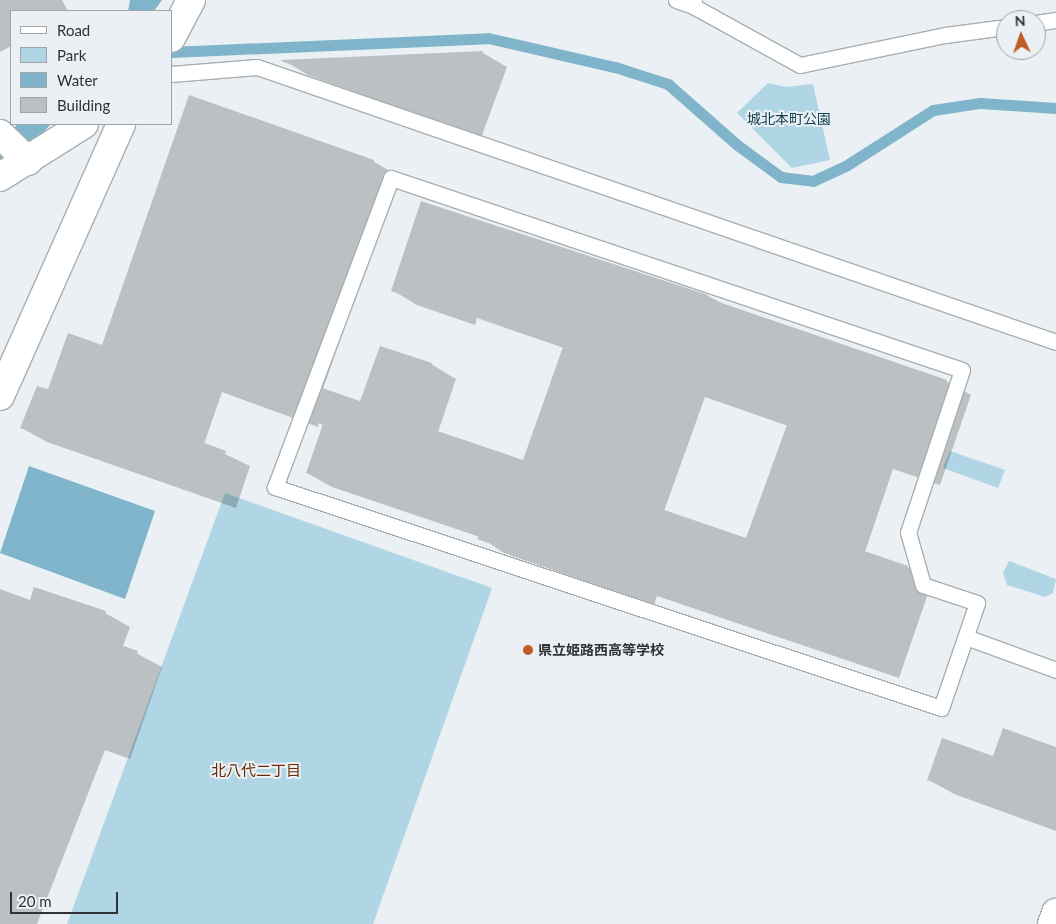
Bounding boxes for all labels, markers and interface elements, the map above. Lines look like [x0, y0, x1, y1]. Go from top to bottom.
legend [10, 10, 172, 125]
north arrow [996, 10, 1046, 60]
text: N [1014, 12, 1026, 29]
text: Road [57, 21, 90, 39]
text: Park [57, 46, 86, 64]
text: Water [57, 71, 98, 89]
text: Building [57, 96, 110, 114]
park label: 城北本町公園 [747, 111, 831, 127]
place label: 県立姫路西高等学校 [538, 642, 664, 658]
marker: 県立姫路西高等学校 [522, 644, 534, 656]
district label: 北八代二丁目 [211, 762, 301, 780]
scale bar [12, 882, 120, 914]
text: 20 m [18, 892, 52, 910]

